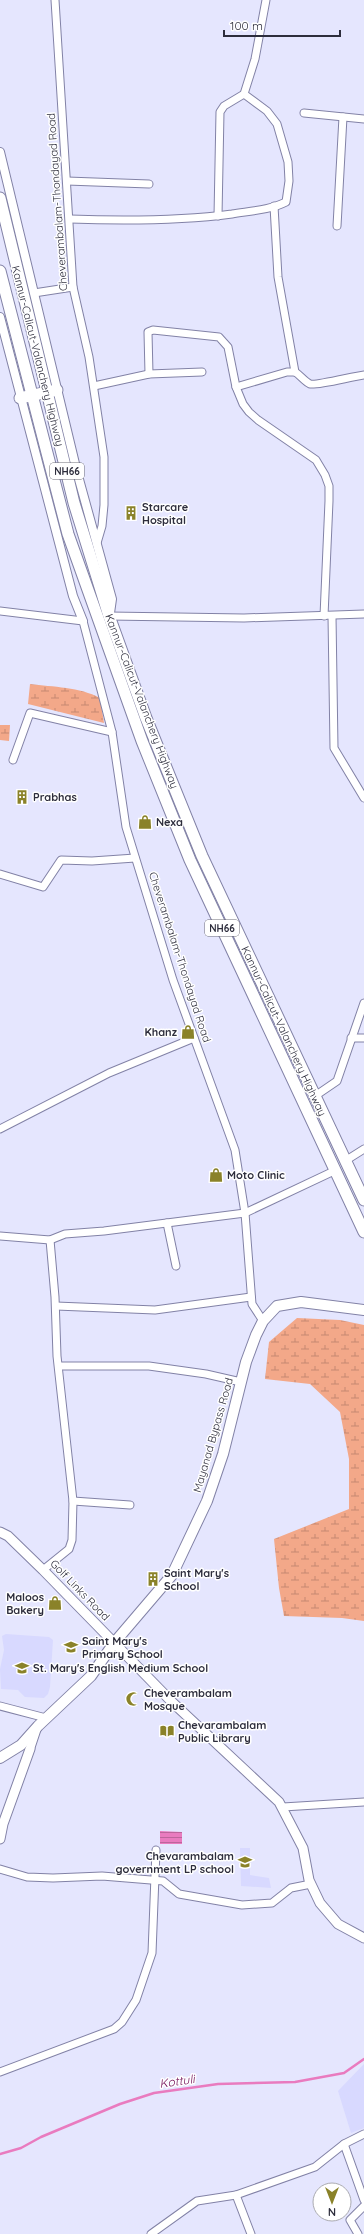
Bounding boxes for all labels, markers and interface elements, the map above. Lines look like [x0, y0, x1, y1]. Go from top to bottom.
scale bar [224, 12, 340, 38]
text: 100 m [230, 18, 263, 33]
street label: Cheverambalam-Thondayad Road [44, 113, 70, 291]
street label: Kannur-Calicut-Valanchery Highway [9, 264, 67, 448]
road number: NH66 [50, 463, 84, 479]
place label: Starcare Hospital [142, 500, 189, 527]
building icon: Starcare Hospital [123, 505, 139, 521]
street label: Kannur-Calicut-Valanchery Highway [102, 612, 182, 790]
building icon: Prabhas [14, 789, 30, 805]
place label: Prabhas [33, 790, 77, 804]
shop icon: Nexa [137, 814, 153, 830]
place label: Nexa [156, 815, 183, 829]
street label: Cheverambalam-Thondayad Road [146, 870, 214, 1044]
road number: NH66 [205, 920, 239, 936]
street label: Kannur-Calicut-Valanchery Highway [238, 944, 330, 1118]
shop icon: Khanz [180, 1024, 196, 1040]
place label: Khanz [145, 1025, 178, 1039]
shop icon: Moto Clinic [208, 1167, 224, 1183]
place label: Moto Clinic [227, 1168, 285, 1182]
street label: Mayanad Bypass Road [190, 1376, 236, 1494]
street label: Golf Links Road [47, 1556, 113, 1624]
place label: Saint Mary's School [164, 1566, 229, 1593]
building icon: Saint Mary's School [145, 1571, 161, 1587]
place label: Maloos Bakery [6, 1590, 44, 1617]
shop icon: Maloos Bakery [47, 1595, 63, 1611]
place label: Saint Mary's Primary School [82, 1634, 163, 1661]
school or university icon: Saint Mary's Primary School [63, 1639, 79, 1655]
school or university icon: St. Mary's English Medium School [14, 1660, 30, 1676]
place label: St. Mary's English Medium School [33, 1661, 208, 1675]
place label: Cheverambalam Mosque [144, 1686, 232, 1713]
mosque icon: Cheverambalam Mosque [125, 1691, 141, 1707]
place label: Chevarambalam Public Library [178, 1718, 266, 1745]
library icon: Chevarambalam Public Library [159, 1723, 175, 1739]
place label: Chevarambalam government LP school [116, 1849, 234, 1876]
school or university icon: Chevarambalam government LP school [237, 1854, 253, 1870]
water label: Kottuli [158, 2071, 197, 2091]
north arrow [312, 2182, 352, 2222]
text: N [328, 2205, 336, 2219]

